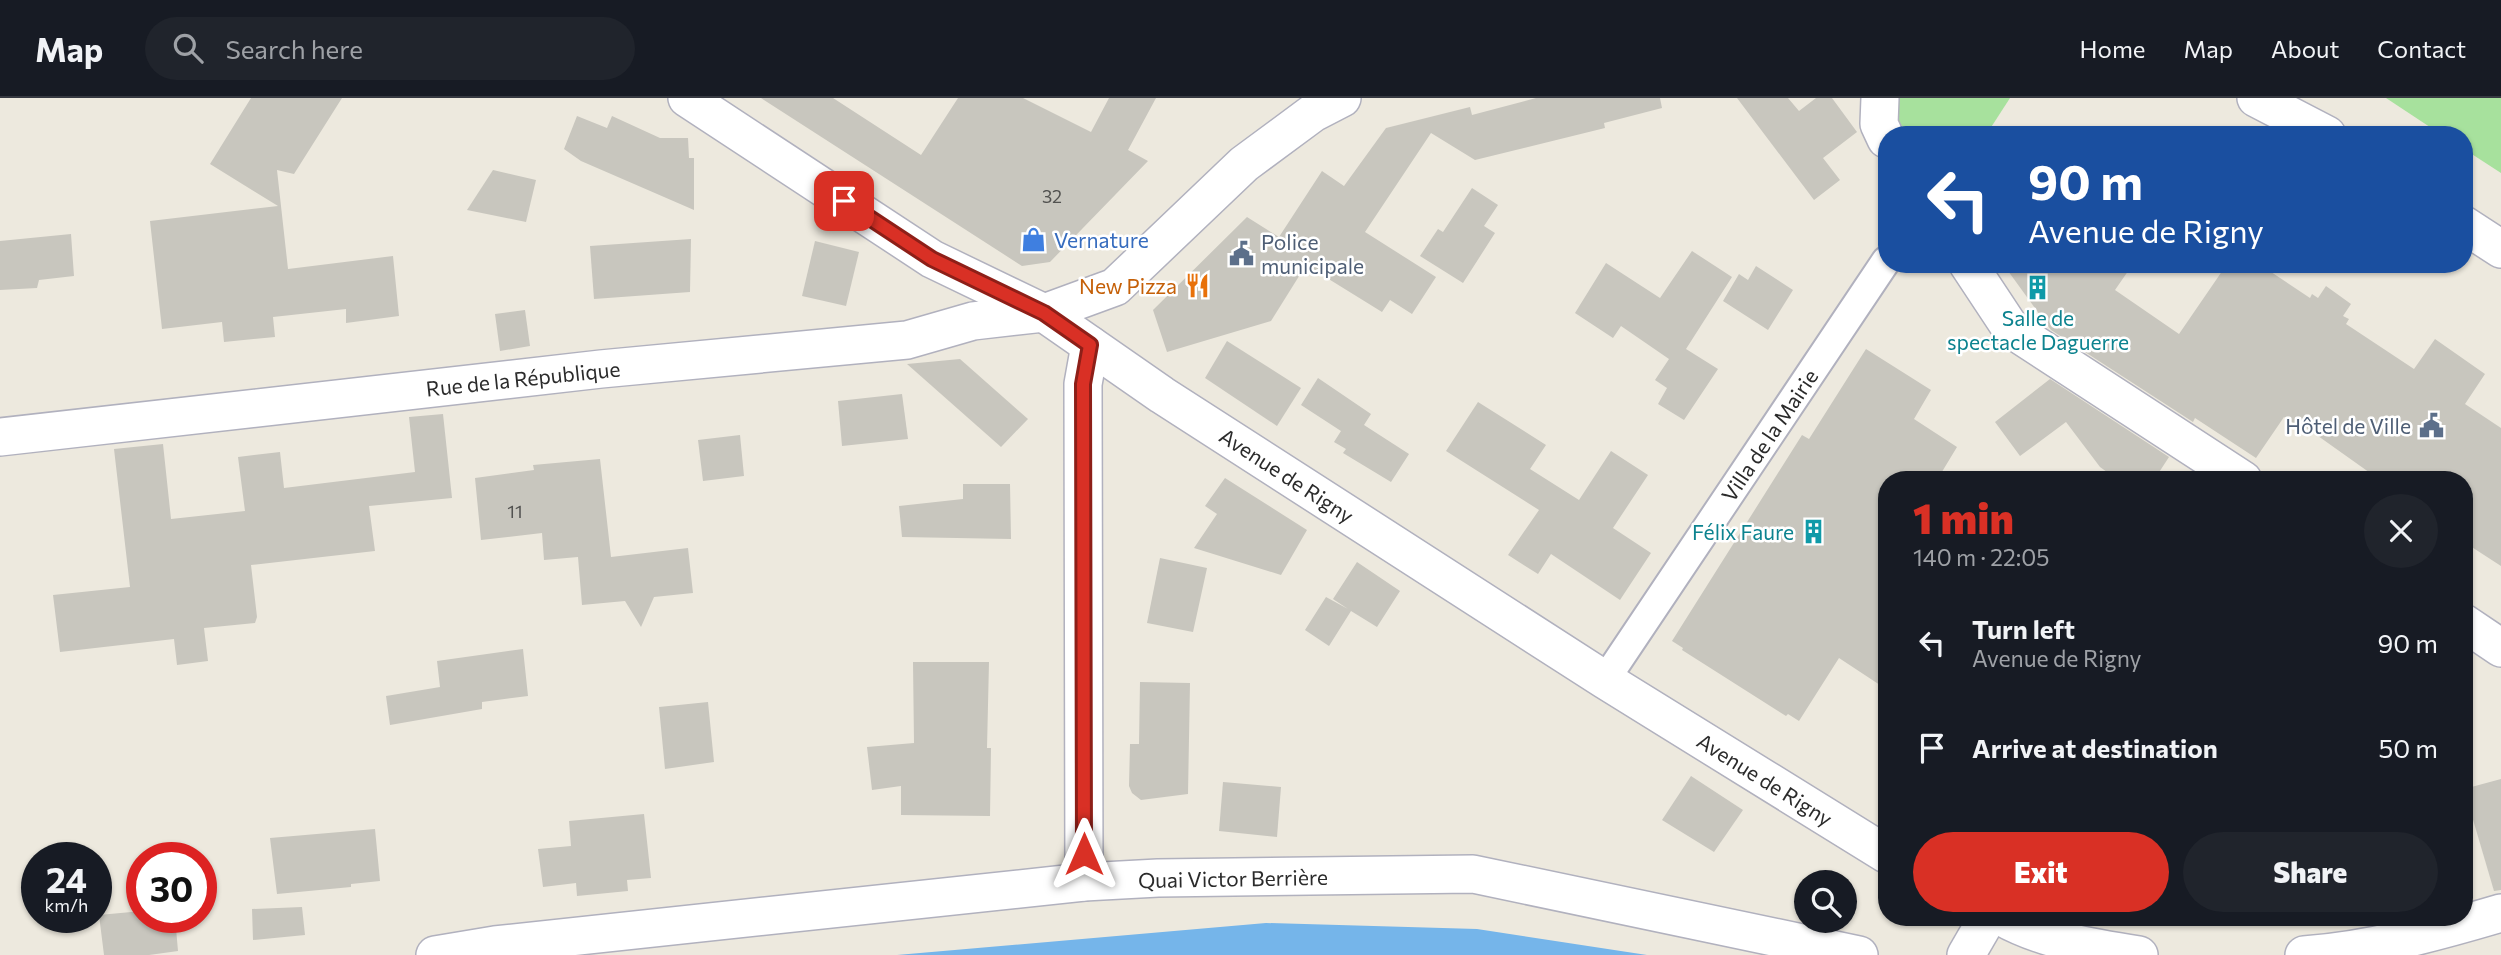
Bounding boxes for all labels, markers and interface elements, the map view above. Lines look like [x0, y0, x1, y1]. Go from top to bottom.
search box [145, 17, 635, 80]
text: Map [35, 28, 103, 69]
icon: search [169, 29, 207, 67]
text: Search here [225, 33, 363, 64]
text: Home [2080, 34, 2146, 63]
text: Map [2184, 34, 2233, 63]
text: About [2271, 34, 2339, 63]
text: Contact [2377, 34, 2466, 63]
text: 90 m [2028, 150, 2143, 210]
icon: left [1913, 154, 2004, 245]
pin [814, 171, 874, 231]
icon: arrive [825, 182, 863, 220]
house number: 32 [1042, 185, 1062, 207]
text: Avenue de Rigny [2028, 210, 2264, 250]
shop icon: Vernature [1020, 225, 1048, 253]
place label: Vernature [1054, 227, 1149, 252]
place label: Police municipale [1261, 229, 1364, 278]
public building icon: Police municipale [1227, 239, 1255, 267]
restaurant icon: New Pizza [1183, 271, 1211, 299]
place label: New Pizza [1079, 273, 1177, 298]
building icon: Salle de spectacle Daguerre [2024, 274, 2052, 302]
place label: Salle de spectacle Daguerre [1947, 305, 2129, 354]
street label: Rue de la République [425, 355, 621, 401]
street label: Villa de la Mairie [1716, 364, 1822, 506]
public building icon: Hôtel de Ville [2417, 411, 2445, 439]
place label: Hôtel de Ville [2285, 413, 2411, 438]
street label: Avenue de Rigny [1215, 422, 1359, 528]
text: 1 min [1913, 491, 2014, 543]
button: close [2364, 494, 2438, 568]
house number: 11 [507, 500, 523, 522]
building icon: Félix Faure [1800, 517, 1828, 545]
place label: Félix Faure [1692, 519, 1794, 544]
text: 140 m · 22:05 [1913, 543, 2050, 571]
text: Turn left [1972, 613, 2075, 644]
icon: left [1913, 624, 1951, 662]
text: 90 m [2378, 627, 2438, 658]
text: Avenue de Rigny [1972, 644, 2142, 672]
street label: Avenue de Rigny [1693, 727, 1837, 831]
icon: arrive [1913, 729, 1951, 767]
text: Arrive at destination [1972, 732, 2218, 763]
text: 50 m [2378, 732, 2438, 763]
position arrow [1047, 817, 1121, 891]
button: Exit [1913, 832, 2169, 912]
button: Share [2183, 832, 2438, 912]
speed limit sign: 30 [126, 842, 217, 933]
text: 24 [46, 857, 87, 900]
street label: Quai Victor Berrière [1138, 864, 1328, 892]
map controls [1794, 870, 1857, 933]
button: search [1794, 870, 1857, 933]
text: km/h [45, 894, 88, 916]

